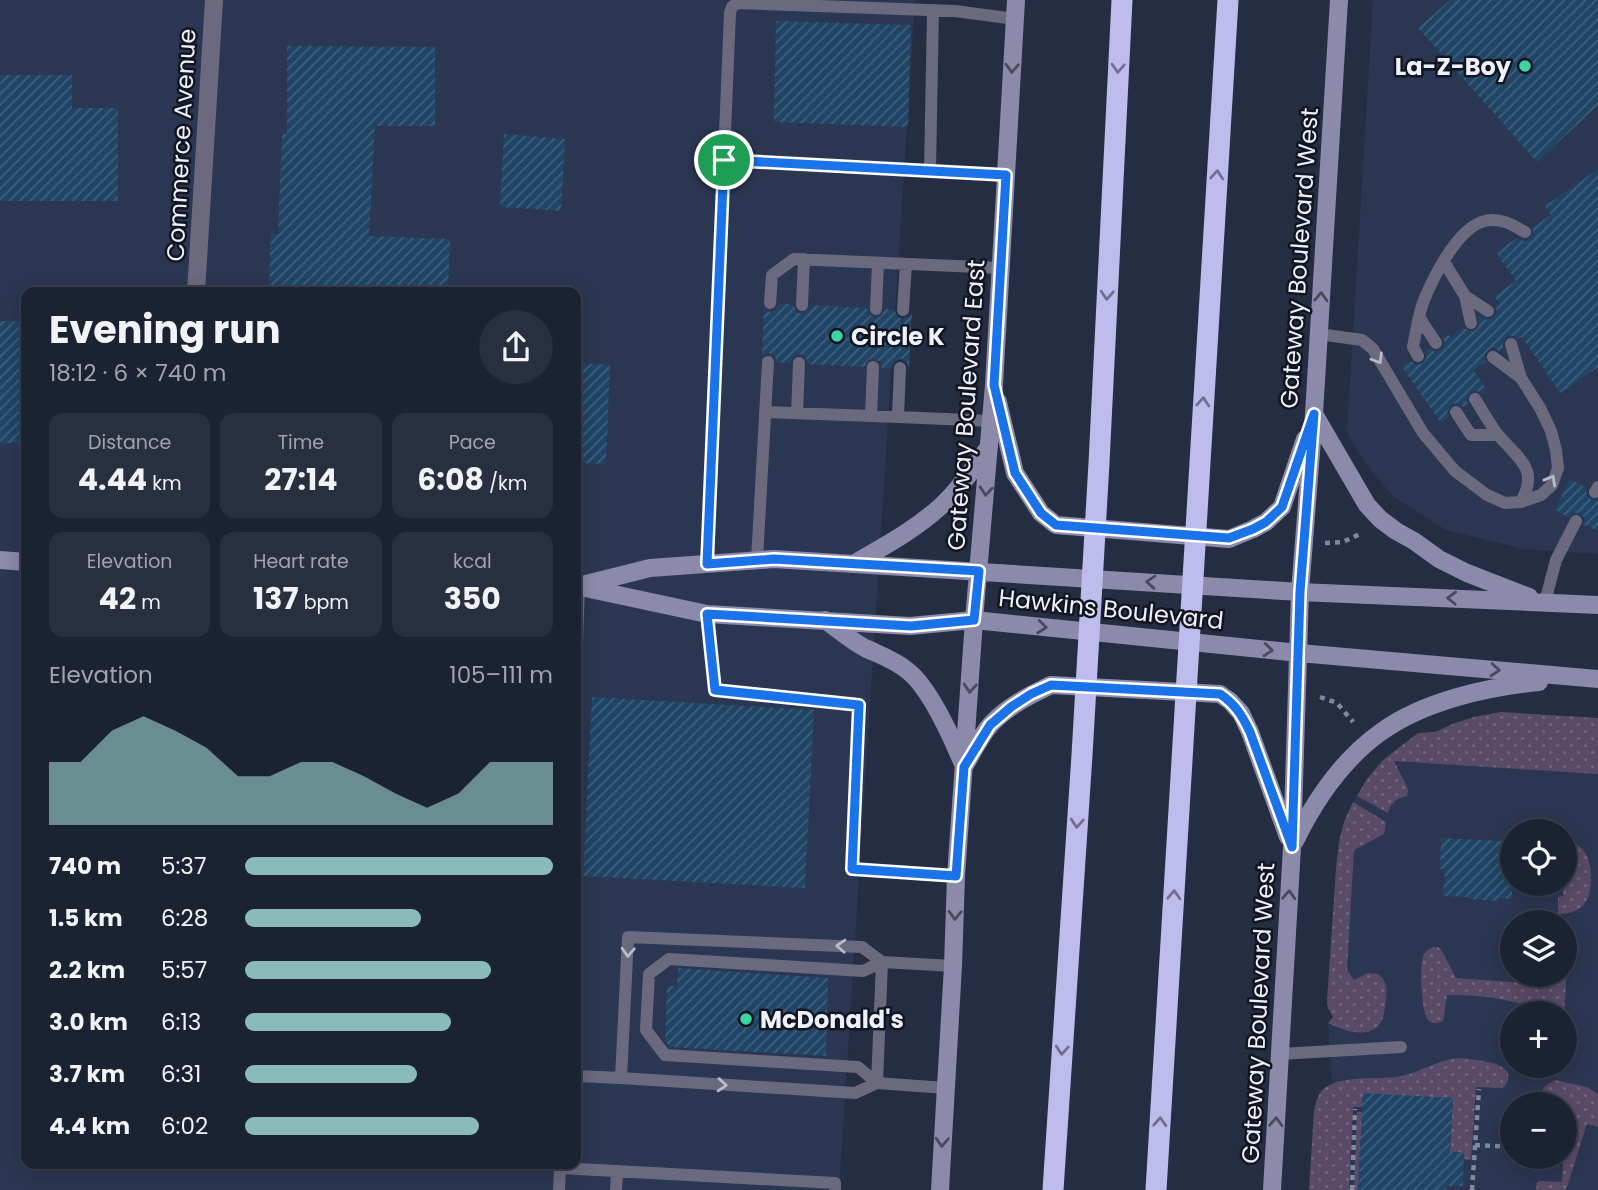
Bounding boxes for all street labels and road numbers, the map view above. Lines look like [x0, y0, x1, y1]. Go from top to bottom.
street label: Commerce Avenue [158, 28, 204, 262]
street label: Gateway Boulevard West [1272, 107, 1326, 409]
street label: Gateway Boulevard East [939, 258, 993, 552]
street label: Hawkins Boulevard [997, 581, 1225, 637]
street label: Gateway Boulevard West [1234, 862, 1282, 1164]

